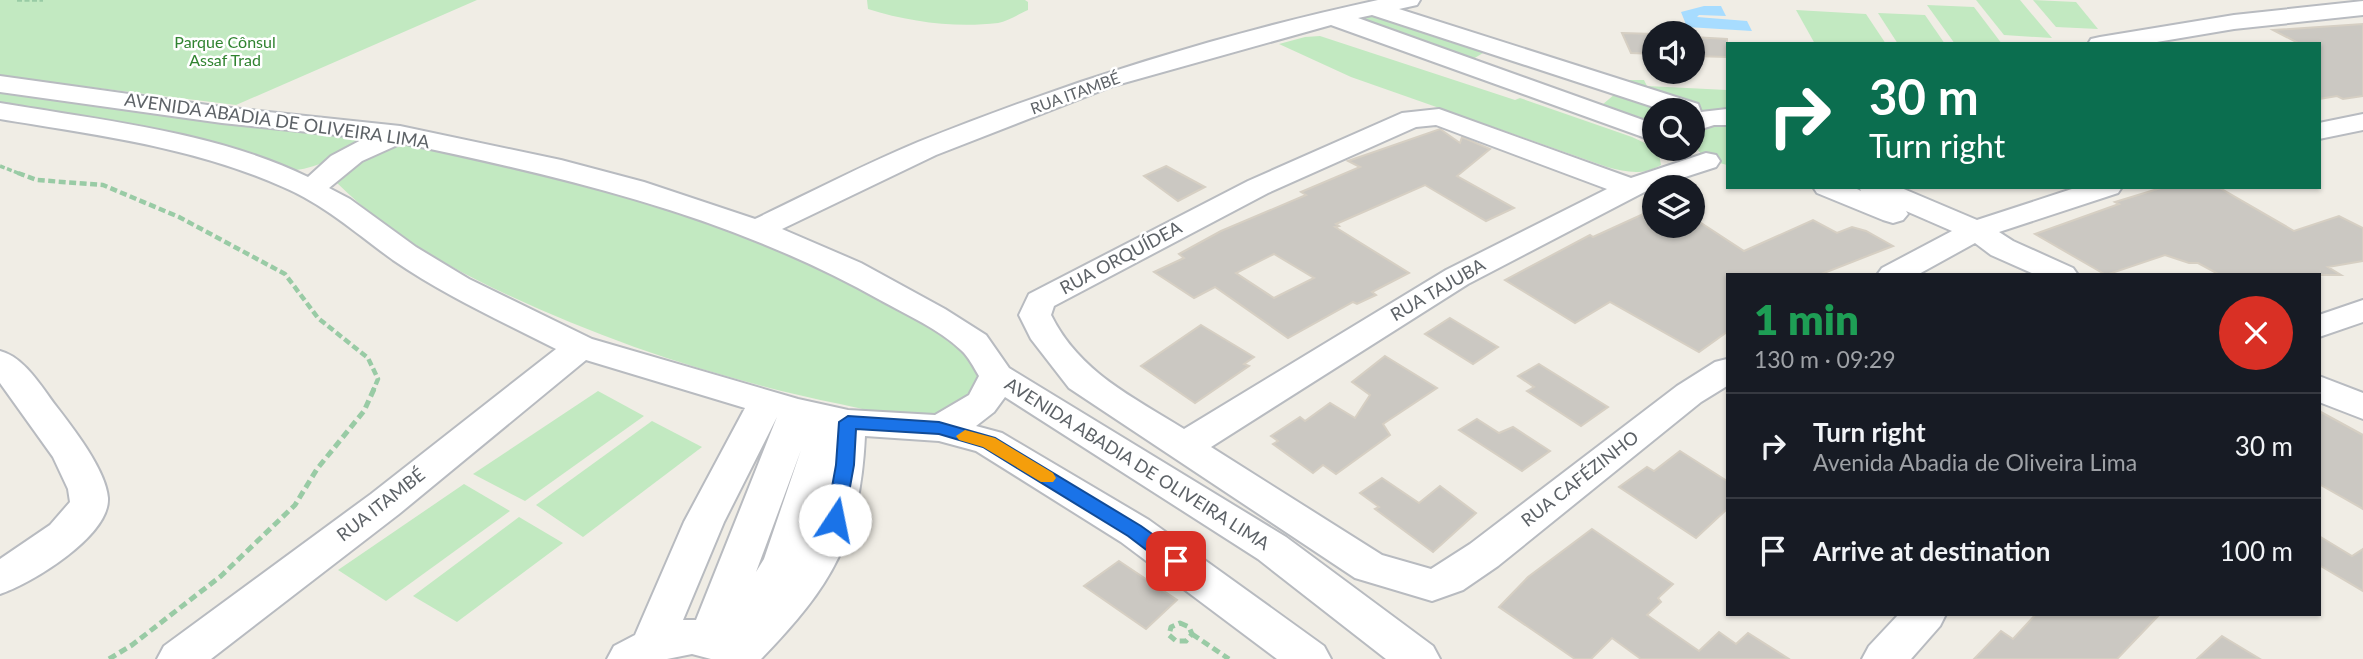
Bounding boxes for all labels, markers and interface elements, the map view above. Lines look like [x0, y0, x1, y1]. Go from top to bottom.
map controls [1642, 21, 1705, 238]
button: sound [1642, 21, 1705, 84]
park label: Parque Cônsul Assaf Trad [174, 32, 276, 69]
text: 30 m [1869, 67, 1979, 125]
street label: RUA ITAMBÉ [1027, 68, 1122, 118]
icon: right [1754, 70, 1845, 161]
street label: AVENIDA ABADIA DE OLIVEIRA LIMA [123, 88, 432, 152]
button: search [1642, 98, 1705, 161]
text: Turn right [1869, 126, 2005, 165]
button: layers [1642, 175, 1705, 238]
street label: RUA ORQUÍDEA [1056, 215, 1186, 298]
street label: RUA TAJUBA [1386, 253, 1490, 325]
text: 1 min [1754, 294, 1859, 344]
button: close [2219, 296, 2293, 370]
text: 130 m · 09:29 [1754, 345, 1896, 373]
street label: AVENIDA ABADIA DE OLIVEIRA LIMA [1001, 372, 1275, 554]
text: Turn right [1813, 416, 1926, 448]
street label: RUA CAFÉZINHO [1516, 426, 1642, 531]
icon: right [1754, 427, 1792, 465]
text: 30 m [2235, 430, 2293, 462]
text: Avenida Abadia de Oliveira Lima [1813, 448, 2137, 476]
street label: RUA ITAMBÉ [332, 463, 429, 545]
position arrow [798, 483, 872, 557]
pin [1146, 531, 1206, 591]
icon: arrive [1754, 532, 1792, 570]
text: Arrive at destination [1813, 535, 2050, 567]
text: 100 m [2220, 535, 2293, 567]
icon: arrive [1157, 542, 1195, 580]

